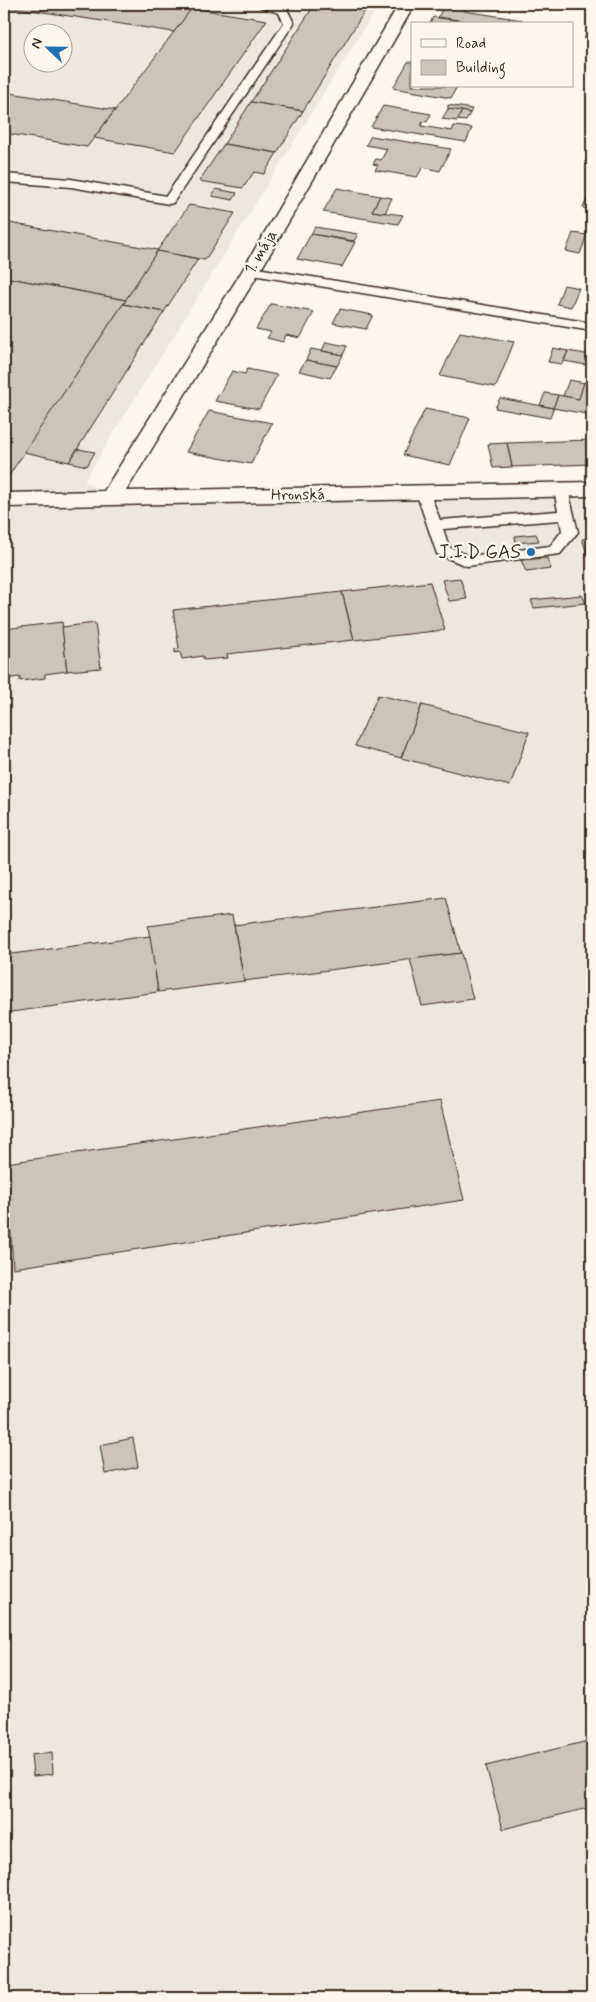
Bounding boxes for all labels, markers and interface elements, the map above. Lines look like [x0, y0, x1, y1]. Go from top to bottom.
north arrow [22, 22, 72, 72]
legend [411, 22, 574, 88]
text: Road [456, 34, 486, 54]
text: N [27, 36, 47, 51]
text: Building [456, 58, 506, 79]
street label: 1. mája [240, 226, 282, 278]
street label: Hronská [271, 484, 325, 506]
place label: J.I.D GAS [438, 540, 521, 565]
marker: J.I.D GAS [525, 546, 537, 558]

